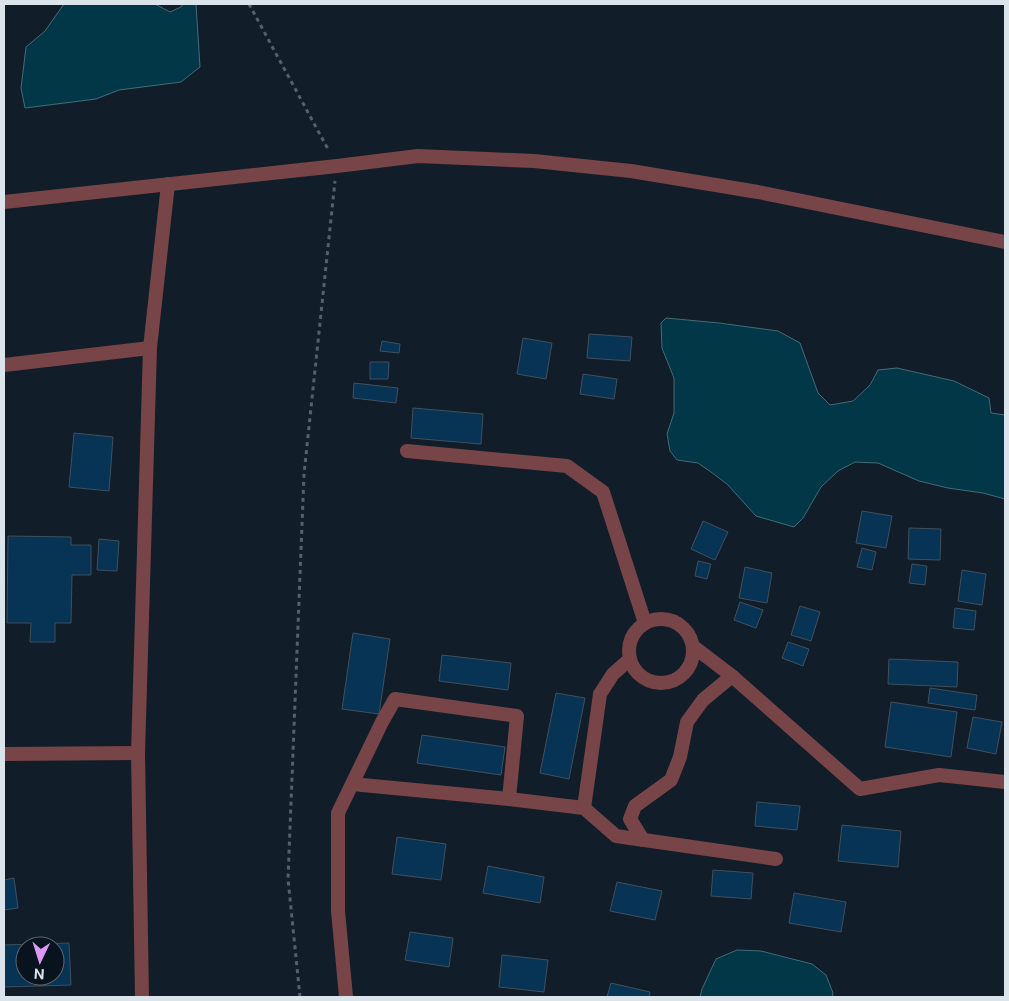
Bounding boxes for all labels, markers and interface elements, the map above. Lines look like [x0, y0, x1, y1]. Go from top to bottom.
north arrow [15, 936, 65, 986]
text: N [33, 966, 45, 982]

